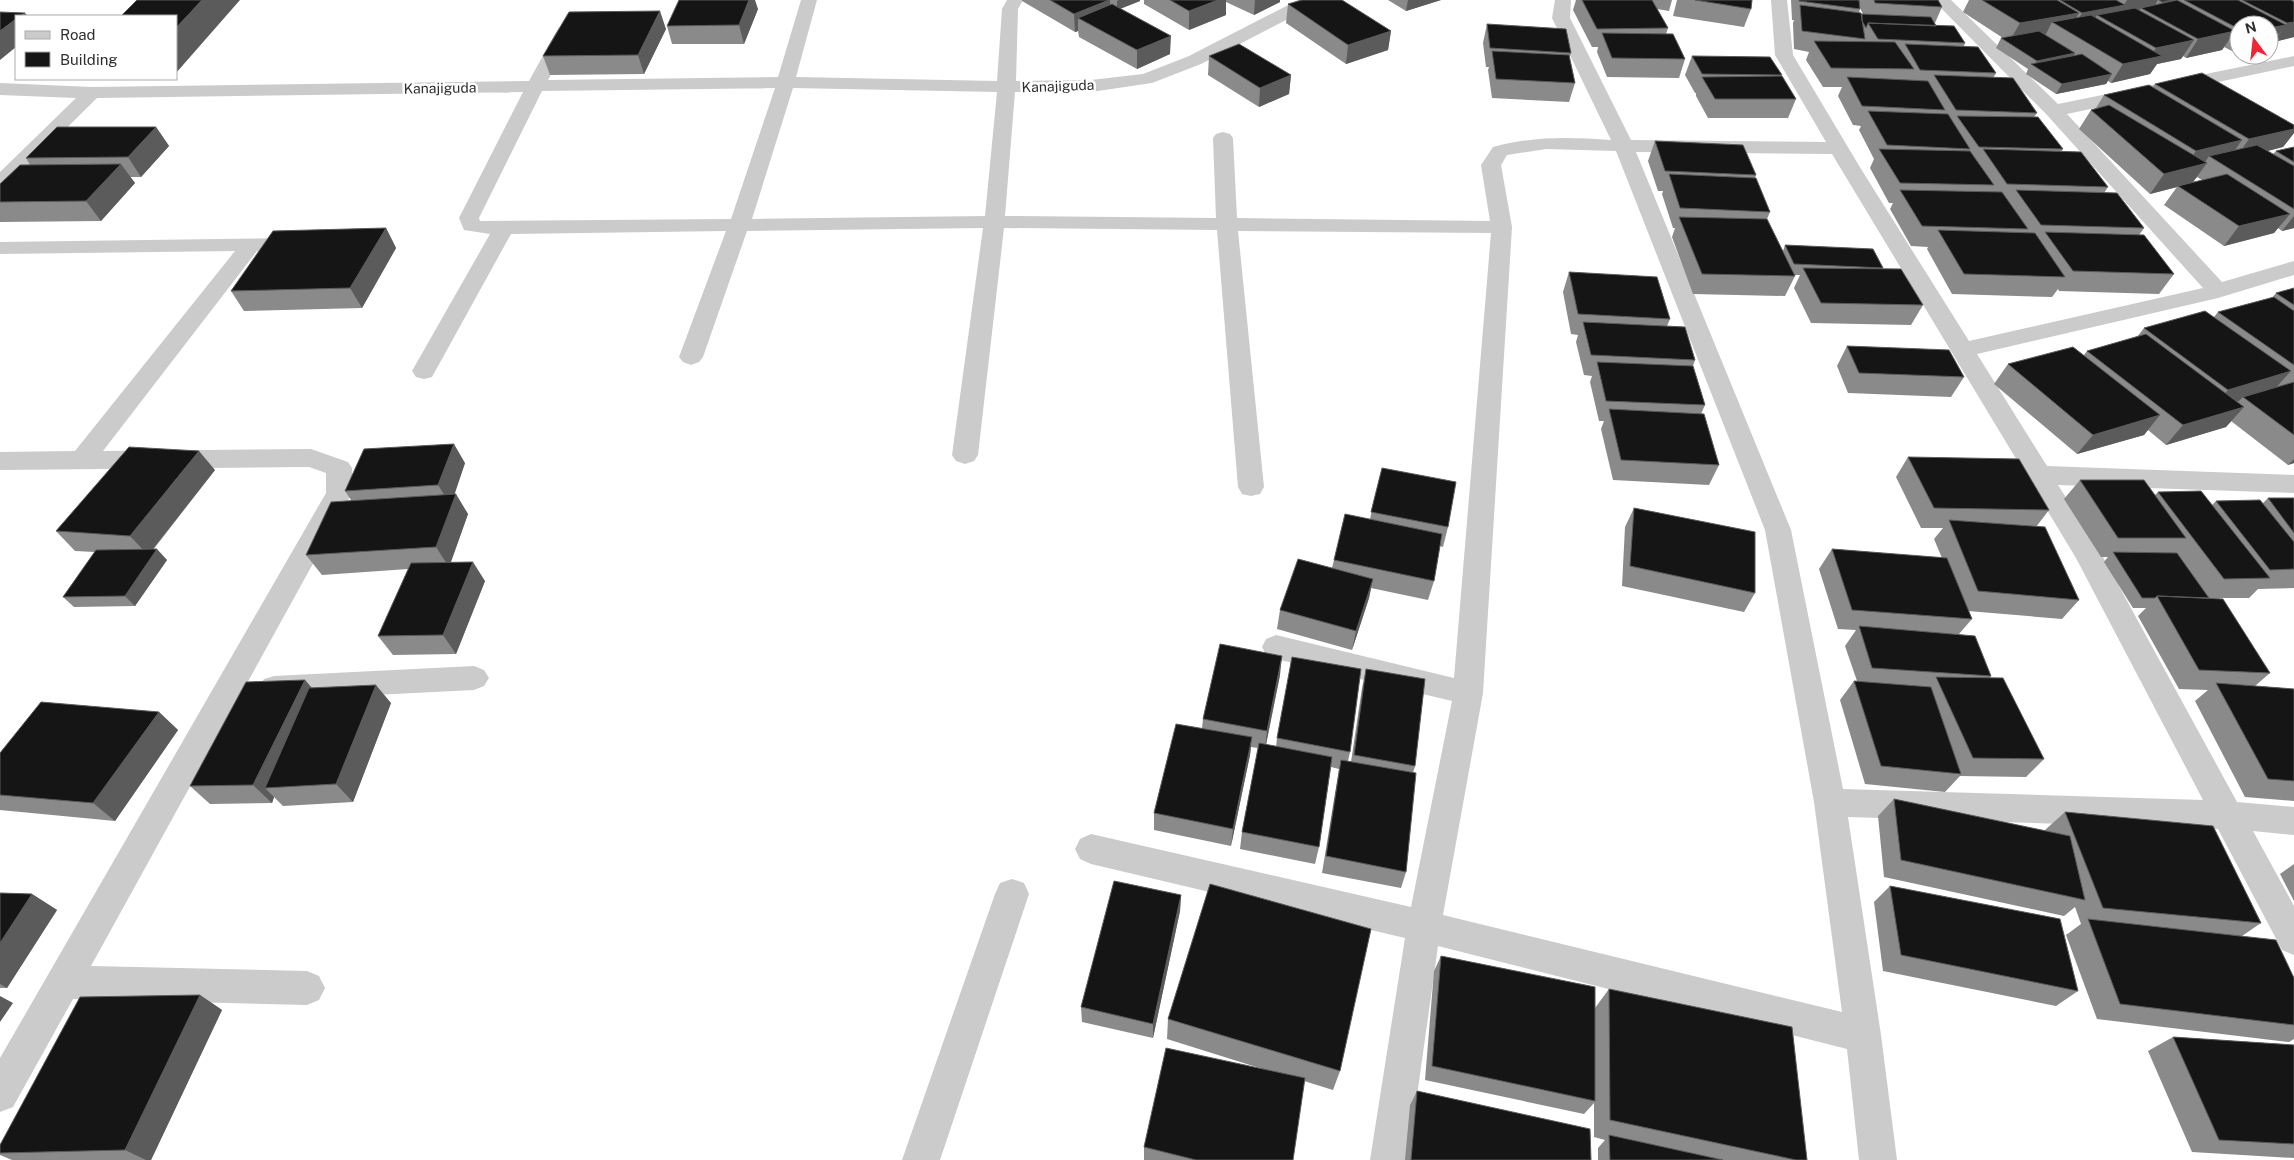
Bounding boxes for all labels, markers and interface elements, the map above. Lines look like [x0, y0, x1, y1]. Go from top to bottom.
legend [15, 15, 178, 80]
north arrow [2229, 15, 2279, 65]
text: N [2243, 18, 2258, 37]
text: Road [60, 26, 96, 43]
text: Building [60, 51, 118, 68]
street label: Kanajiguda [1021, 77, 1095, 95]
street label: Kanajiguda [403, 79, 477, 97]

